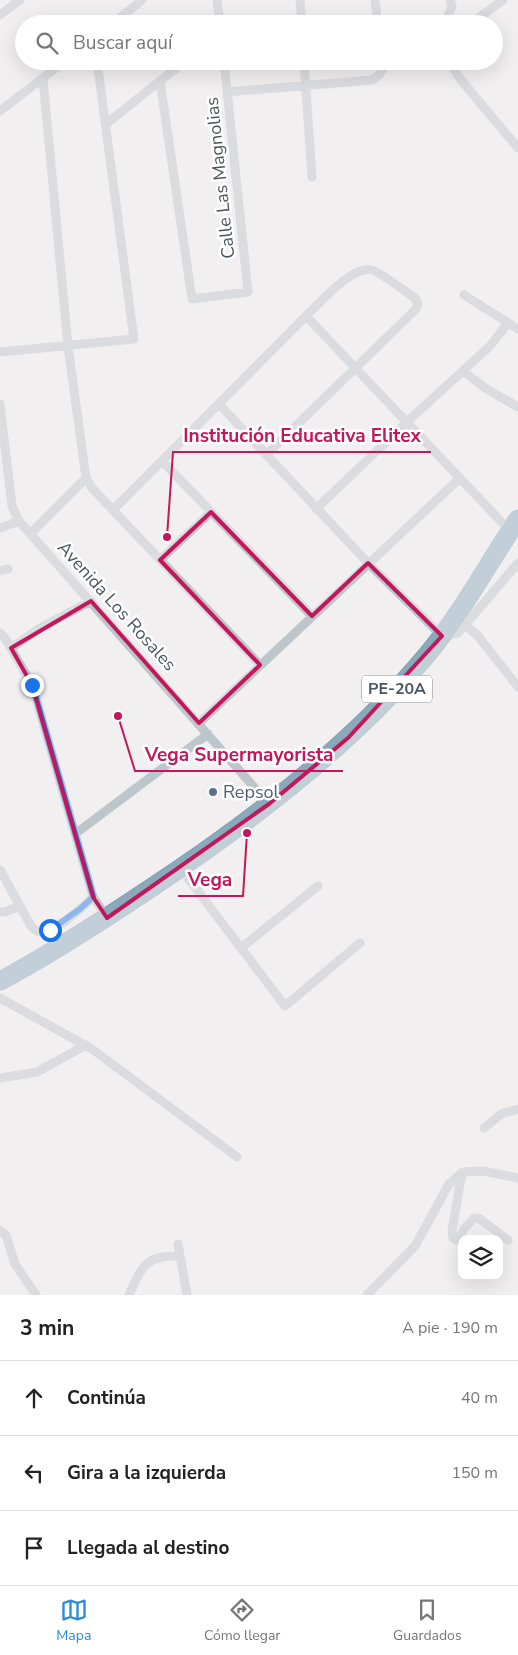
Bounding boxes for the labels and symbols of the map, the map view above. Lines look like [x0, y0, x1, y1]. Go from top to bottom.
street label: Calle Las Magnolias [200, 96, 240, 260]
callout: Institución Educativa Elitex [173, 418, 431, 452]
text: Institución Educativa Elitex [183, 423, 421, 449]
street label: Avenida Los Rosales [52, 536, 182, 676]
route end [21, 674, 44, 697]
road number: PE-20A [362, 676, 432, 702]
callout: Vega Supermayorista [135, 737, 343, 771]
text: Vega Supermayorista [144, 742, 333, 768]
place label: Repsol [223, 780, 280, 804]
marker: Repsol [207, 786, 219, 798]
callout: Vega [178, 862, 243, 896]
text: Vega [187, 867, 232, 893]
route start [39, 919, 62, 942]

